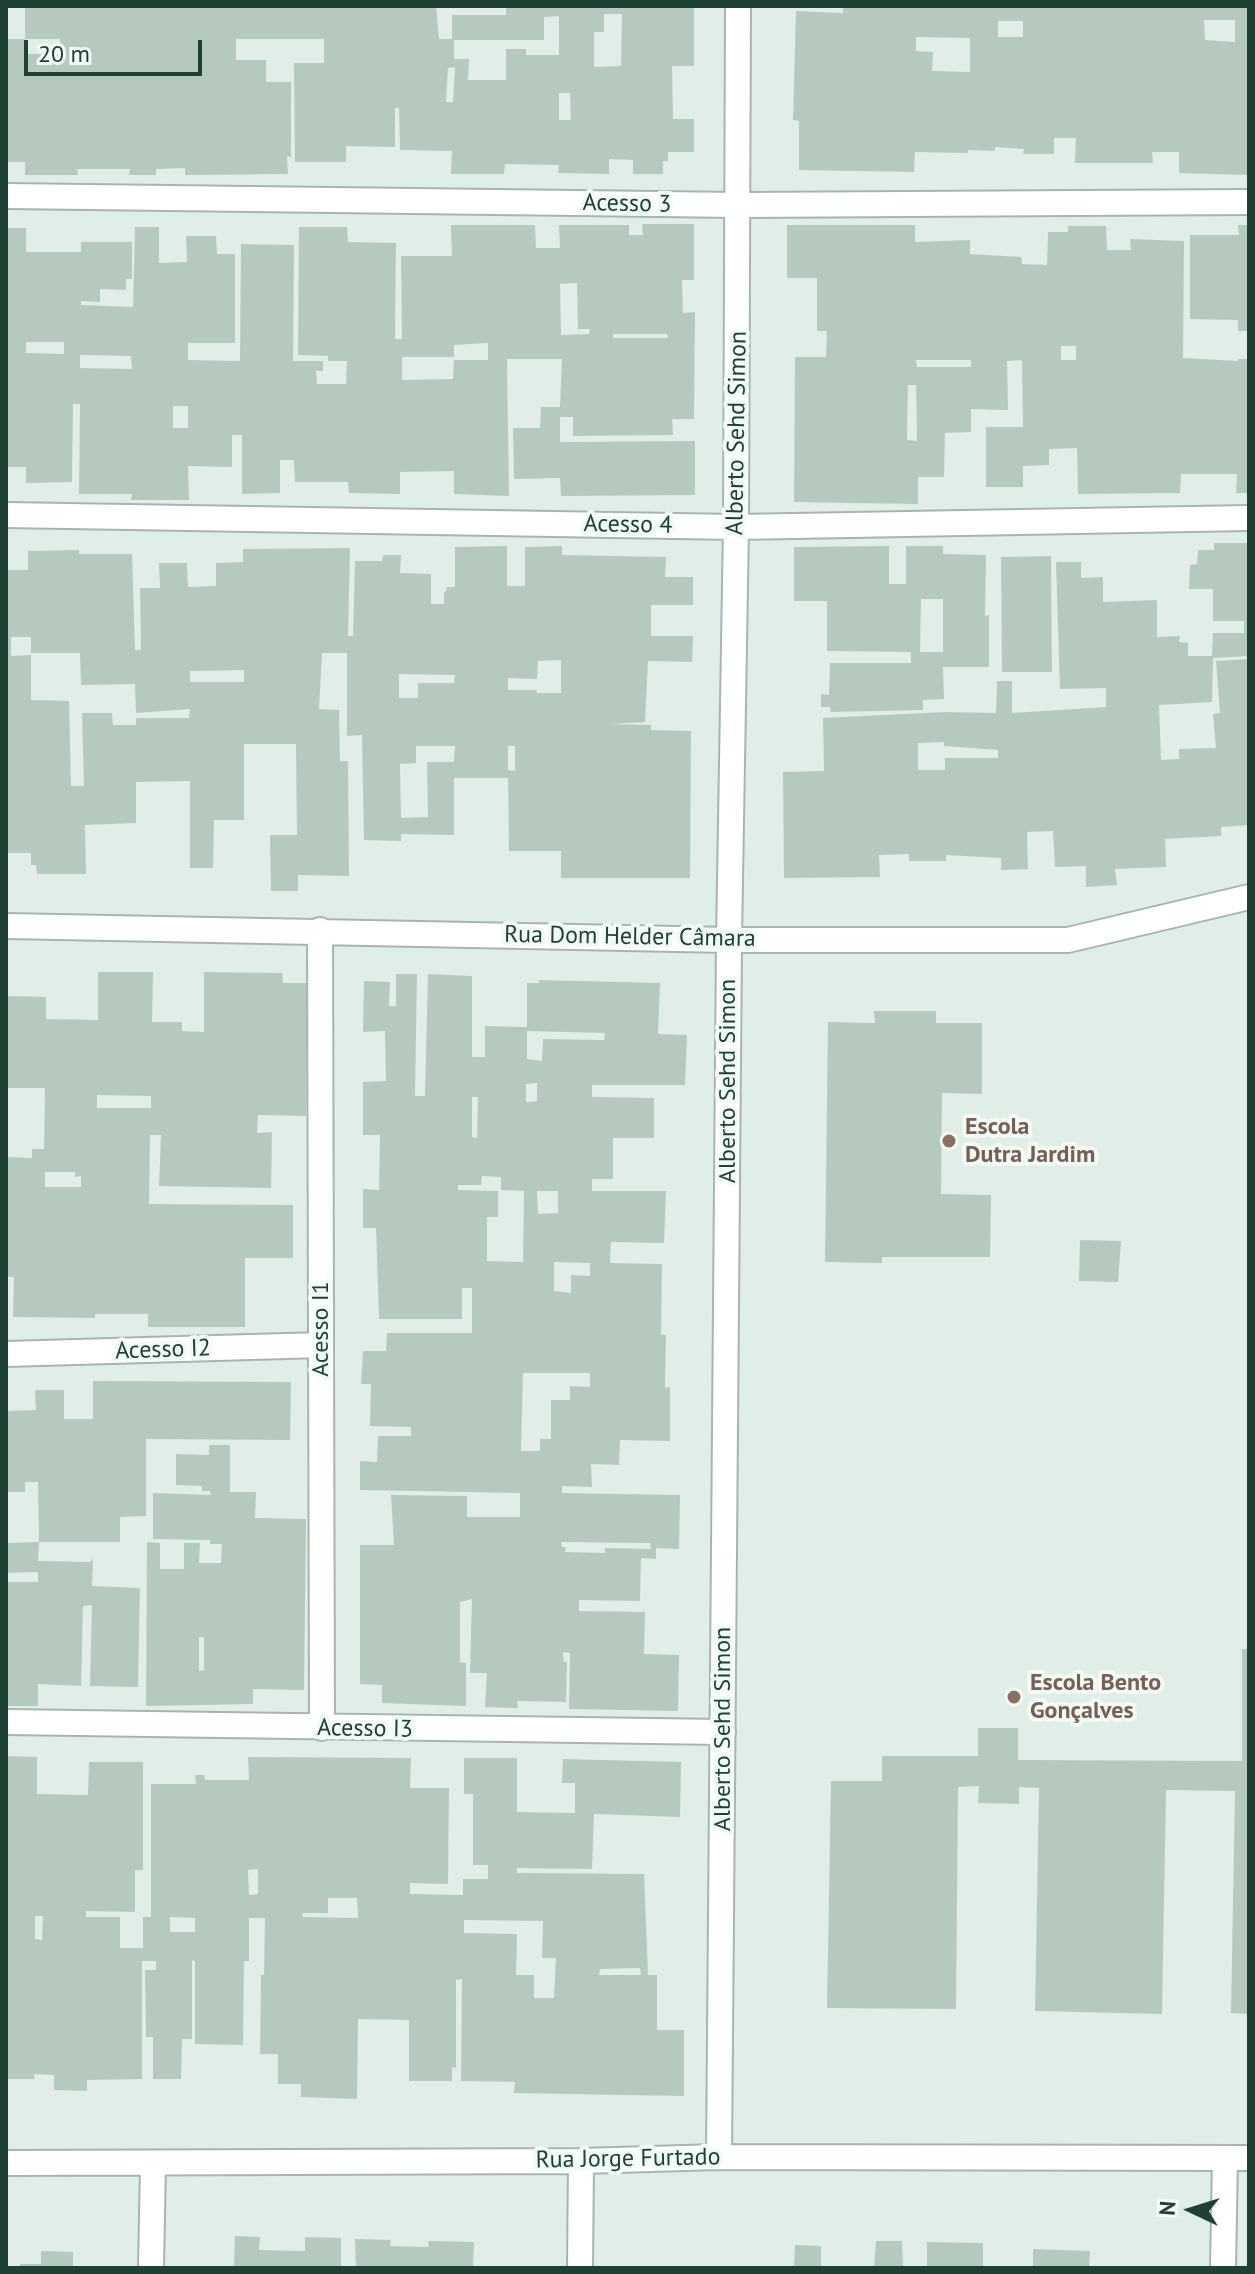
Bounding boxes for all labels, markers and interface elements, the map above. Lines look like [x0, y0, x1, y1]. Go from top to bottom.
scale bar [28, 24, 206, 74]
text: 20 m [38, 38, 90, 69]
street label: Acesso 3 [582, 189, 672, 219]
street label: Alberto Sehd Simon [721, 331, 753, 535]
street label: Acesso 4 [583, 510, 673, 540]
street label: Rua Dom Helder Câmara [504, 920, 756, 954]
street label: Alberto Sehd Simon [714, 979, 742, 1183]
place label: Escola Dutra Jardim [965, 1113, 1095, 1169]
marker: Escola Dutra Jardim [940, 1132, 958, 1150]
street label: Acesso I1 [307, 1281, 335, 1377]
street label: Acesso I2 [115, 1334, 211, 1366]
street label: Alberto Sehd Simon [709, 1627, 737, 1831]
place label: Escola Bento Gonçalves [1030, 1669, 1161, 1725]
marker: Escola Bento Gonçalves [1005, 1688, 1023, 1706]
street label: Acesso I3 [317, 1714, 413, 1744]
street label: Rua Jorge Furtado [535, 2143, 721, 2175]
north arrow [1151, 2170, 1231, 2250]
text: N [1153, 2200, 1182, 2217]

